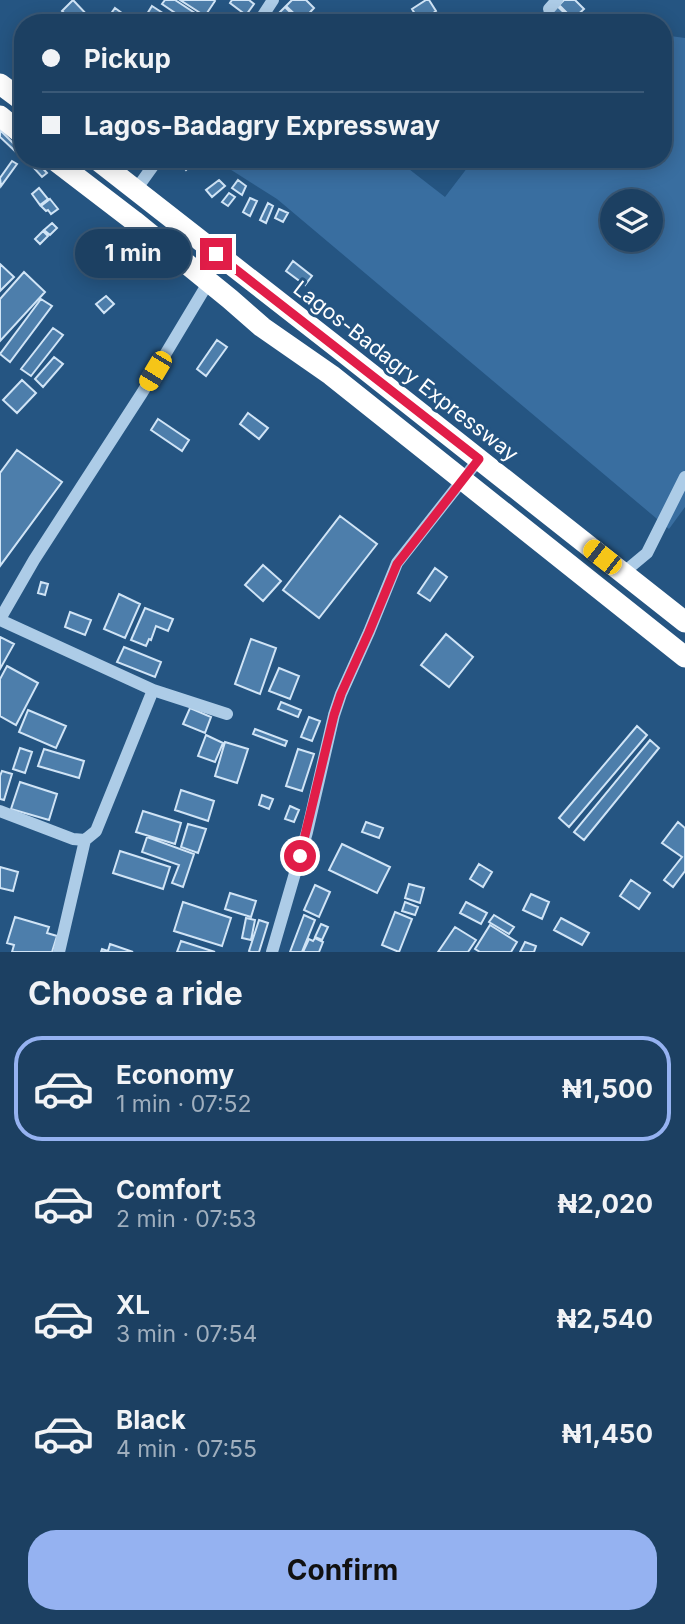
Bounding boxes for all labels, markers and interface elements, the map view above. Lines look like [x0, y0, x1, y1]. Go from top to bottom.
text: Pickup [84, 43, 171, 74]
text: Lagos-Badagry Expressway [84, 110, 440, 141]
map controls [600, 189, 663, 252]
button: layers [600, 189, 663, 252]
callout: 1 min [76, 230, 192, 278]
route end [200, 238, 232, 270]
text: 1 min [105, 239, 161, 267]
street label: Lagos-Badagry Expressway [289, 275, 523, 467]
car [136, 348, 175, 394]
car [579, 536, 626, 578]
route start [284, 840, 316, 872]
text: Choose a ride [28, 974, 243, 1013]
icon: car [32, 1057, 95, 1120]
text: Economy [116, 1059, 234, 1090]
text: ₦1,500 [562, 1073, 653, 1104]
text: 1 min · 07:52 [116, 1090, 252, 1118]
icon: car [32, 1172, 95, 1235]
text: Comfort [116, 1174, 221, 1205]
text: ₦2,020 [558, 1188, 653, 1219]
text: 2 min · 07:53 [116, 1205, 256, 1233]
icon: car [32, 1287, 95, 1350]
text: XL [116, 1289, 150, 1320]
text: ₦2,540 [557, 1303, 653, 1334]
text: 3 min · 07:54 [116, 1320, 257, 1348]
icon: car [32, 1402, 95, 1465]
text: Black [116, 1404, 186, 1435]
text: ₦1,450 [562, 1418, 653, 1449]
text: 4 min · 07:55 [116, 1435, 257, 1463]
button: Confirm [28, 1530, 657, 1610]

